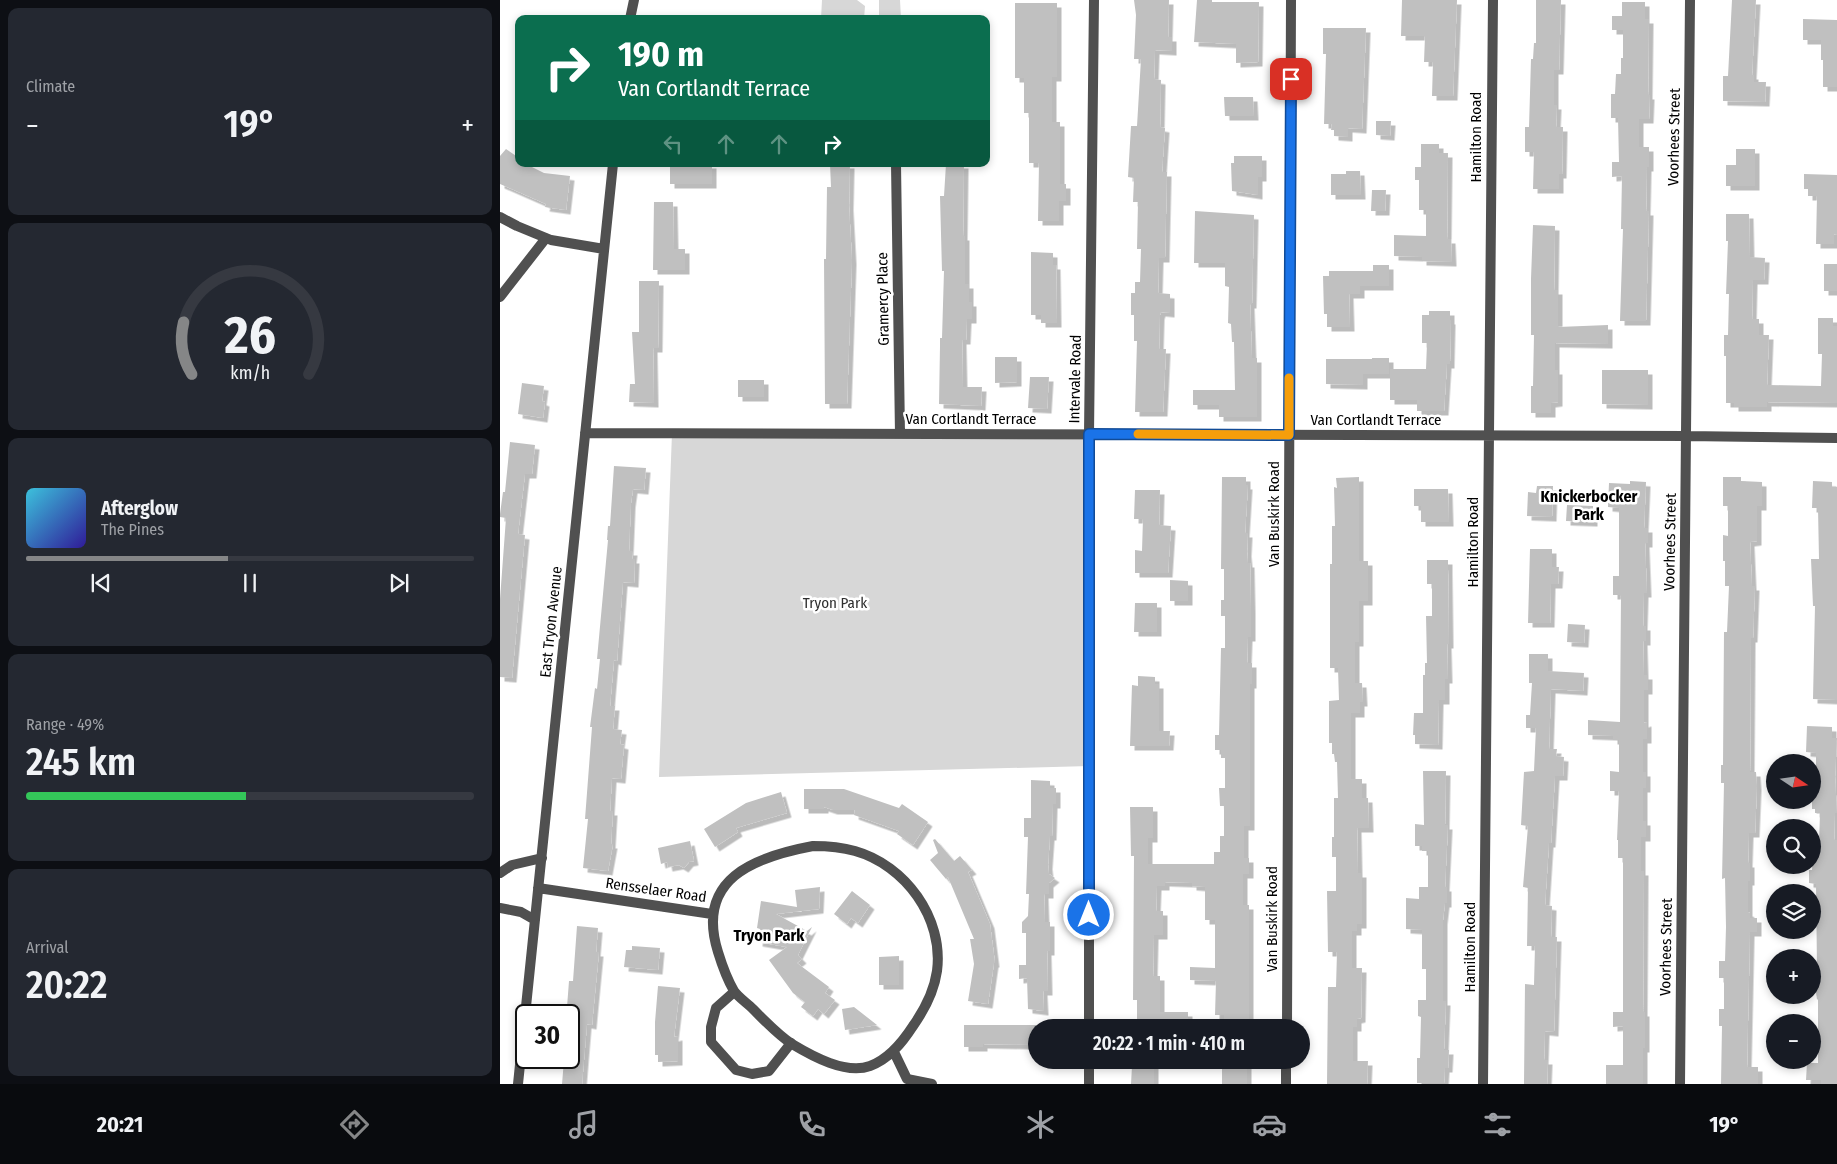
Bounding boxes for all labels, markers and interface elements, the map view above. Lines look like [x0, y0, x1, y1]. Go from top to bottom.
text: 190 m [618, 33, 704, 75]
icon: right [535, 35, 600, 100]
pin [1270, 58, 1312, 100]
icon: arrive [1277, 65, 1305, 93]
text: Van Cortlandt Terrace [618, 75, 810, 102]
text: Climate [26, 77, 75, 96]
street label: Voorhees Street [1664, 88, 1684, 186]
street label: Hamilton Road [1467, 92, 1485, 182]
text: 19° [223, 101, 276, 147]
text: − [26, 109, 39, 142]
text: + [461, 109, 474, 142]
icon: left [659, 130, 687, 158]
icon: ahead [712, 130, 740, 158]
icon: ahead [765, 130, 793, 158]
icon: right [818, 130, 846, 158]
street label: Gramercy Place [873, 252, 893, 346]
text: 26 [223, 304, 276, 367]
street label: Intervale Road [1065, 334, 1085, 424]
text: km/h [230, 362, 270, 384]
street label: Van Cortlandt Terrace [905, 410, 1037, 428]
street label: Van Cortlandt Terrace [1310, 411, 1442, 429]
street label: Van Buskirk Road [1265, 461, 1283, 567]
district label: Knickerbocker Park [1541, 487, 1638, 524]
street label: Voorhees Street [1660, 493, 1680, 591]
text: Afterglow [101, 497, 178, 520]
street label: Hamilton Road [1464, 497, 1482, 587]
text: The Pines [101, 520, 164, 539]
street label: East Tryon Avenue [536, 566, 566, 678]
icon: previous [87, 569, 115, 597]
icon: pause [236, 569, 264, 597]
icon: next [385, 569, 413, 597]
park label: Tryon Park [803, 594, 867, 612]
text: Range · 49% [26, 715, 104, 734]
text: 245 km [26, 739, 136, 785]
north arrow [1766, 754, 1821, 809]
map controls [1766, 754, 1821, 1069]
button: search [1766, 819, 1821, 874]
street label: Van Buskirk Road [1263, 866, 1281, 972]
street label: Rensselaer Road [604, 874, 708, 906]
button: layers [1766, 884, 1821, 939]
position arrow [1062, 888, 1114, 940]
street label: Voorhees Street [1656, 898, 1676, 996]
street label: Hamilton Road [1461, 902, 1479, 992]
district label: Tryon Park [734, 926, 805, 945]
text: Arrival [26, 938, 68, 957]
button: + [1766, 949, 1821, 1004]
text: 20:22 [26, 962, 107, 1008]
speed limit sign: 30 [515, 1004, 580, 1069]
button: − [1766, 1014, 1821, 1069]
text: 20:22 · 1 min · 410 m [1093, 1032, 1245, 1055]
icon: directions [337, 1107, 372, 1142]
icon: music [566, 1107, 601, 1142]
icon: phone [794, 1107, 829, 1142]
icon: climate [1023, 1107, 1058, 1142]
icon: car [1252, 1107, 1287, 1142]
icon: filters [1480, 1107, 1515, 1142]
text: 20:21 [97, 1111, 143, 1138]
text: 19° [1709, 1111, 1740, 1138]

